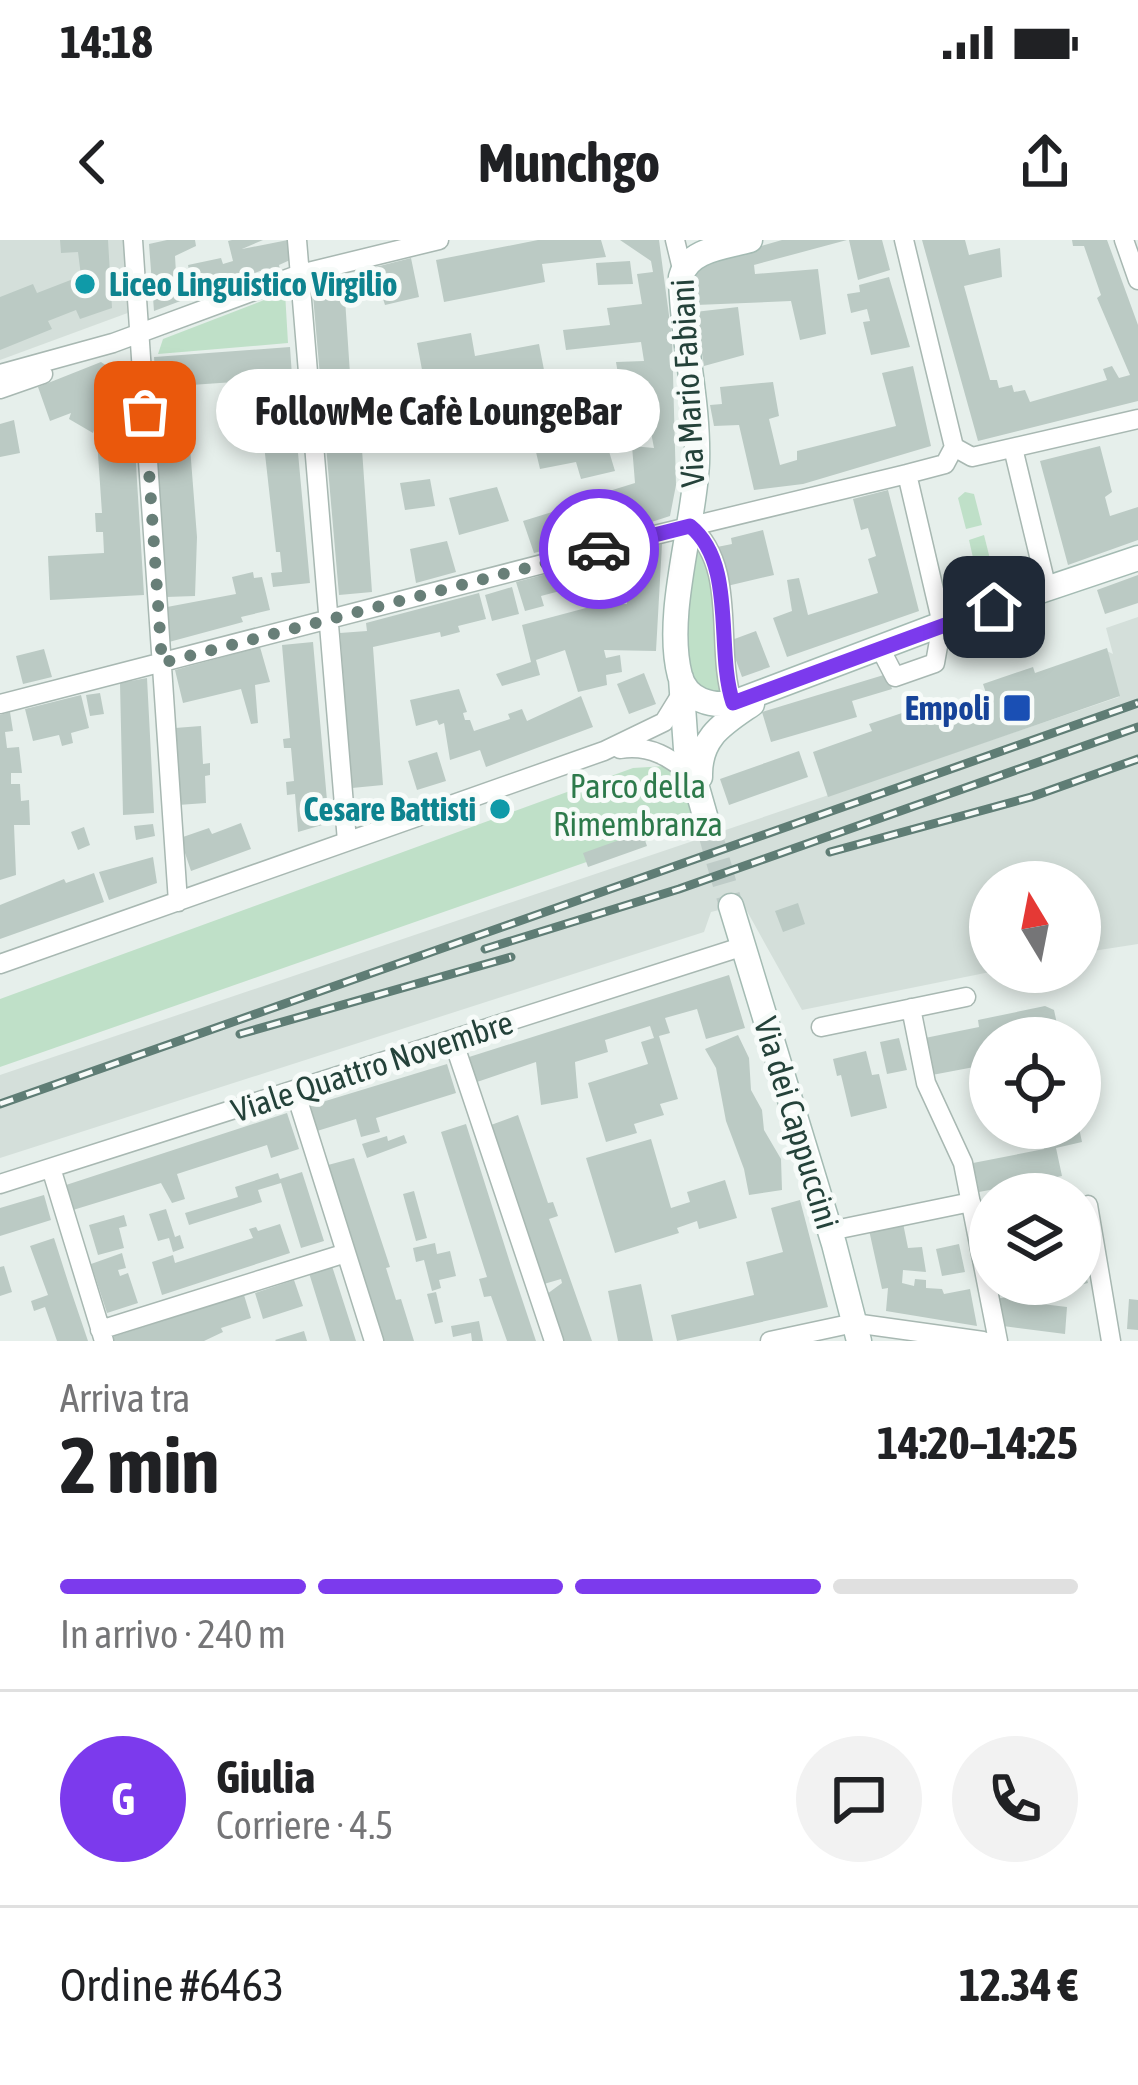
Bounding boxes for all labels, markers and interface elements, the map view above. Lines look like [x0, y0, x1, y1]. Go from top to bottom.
text: 14:18 [60, 16, 153, 68]
icon: back [60, 129, 126, 195]
icon: share [1012, 129, 1078, 195]
text: Munchgo [478, 132, 660, 193]
place label: Liceo Linguistico Virgilio [109, 265, 398, 303]
marker: Liceo Linguistico Virgilio [72, 271, 98, 297]
street label: Via Mario Fabiani [663, 278, 711, 488]
pin [94, 361, 196, 463]
callout: FollowMe Cafè LoungeBar [217, 370, 661, 454]
icon: bag [112, 379, 178, 445]
text: FollowMe Cafè LoungeBar [255, 389, 621, 433]
courier [539, 489, 659, 609]
icon: car [566, 516, 632, 582]
pin [943, 556, 1045, 658]
icon: home [961, 574, 1027, 640]
place label: Empoli [905, 689, 990, 727]
marker: Empoli [1001, 692, 1033, 724]
park label: Parco della Rimembranza [553, 767, 723, 843]
place label: Cesare Battisti [304, 790, 476, 828]
marker: Cesare Battisti [487, 796, 513, 822]
north arrow [969, 861, 1101, 993]
map controls [969, 861, 1101, 1305]
street label: Viale Quattro Novembre [227, 1003, 517, 1129]
street label: Via dei Cappuccini [747, 1013, 847, 1233]
button: locate [969, 1017, 1101, 1149]
button: layers [969, 1173, 1101, 1305]
text: Arriva tra [60, 1376, 190, 1420]
text: 14:20–14:25 [877, 1417, 1078, 1469]
text: 2 min [60, 1420, 219, 1510]
text: In arrivo · 240 m [60, 1612, 286, 1656]
button: chat [796, 1736, 922, 1862]
button: phone [952, 1736, 1078, 1862]
text: Giulia [216, 1751, 315, 1803]
text: G [111, 1773, 135, 1825]
text: Corriere · 4.5 [216, 1803, 393, 1847]
text: Ordine #6463 [60, 1959, 284, 2011]
text: 12.34 € [959, 1959, 1078, 2011]

